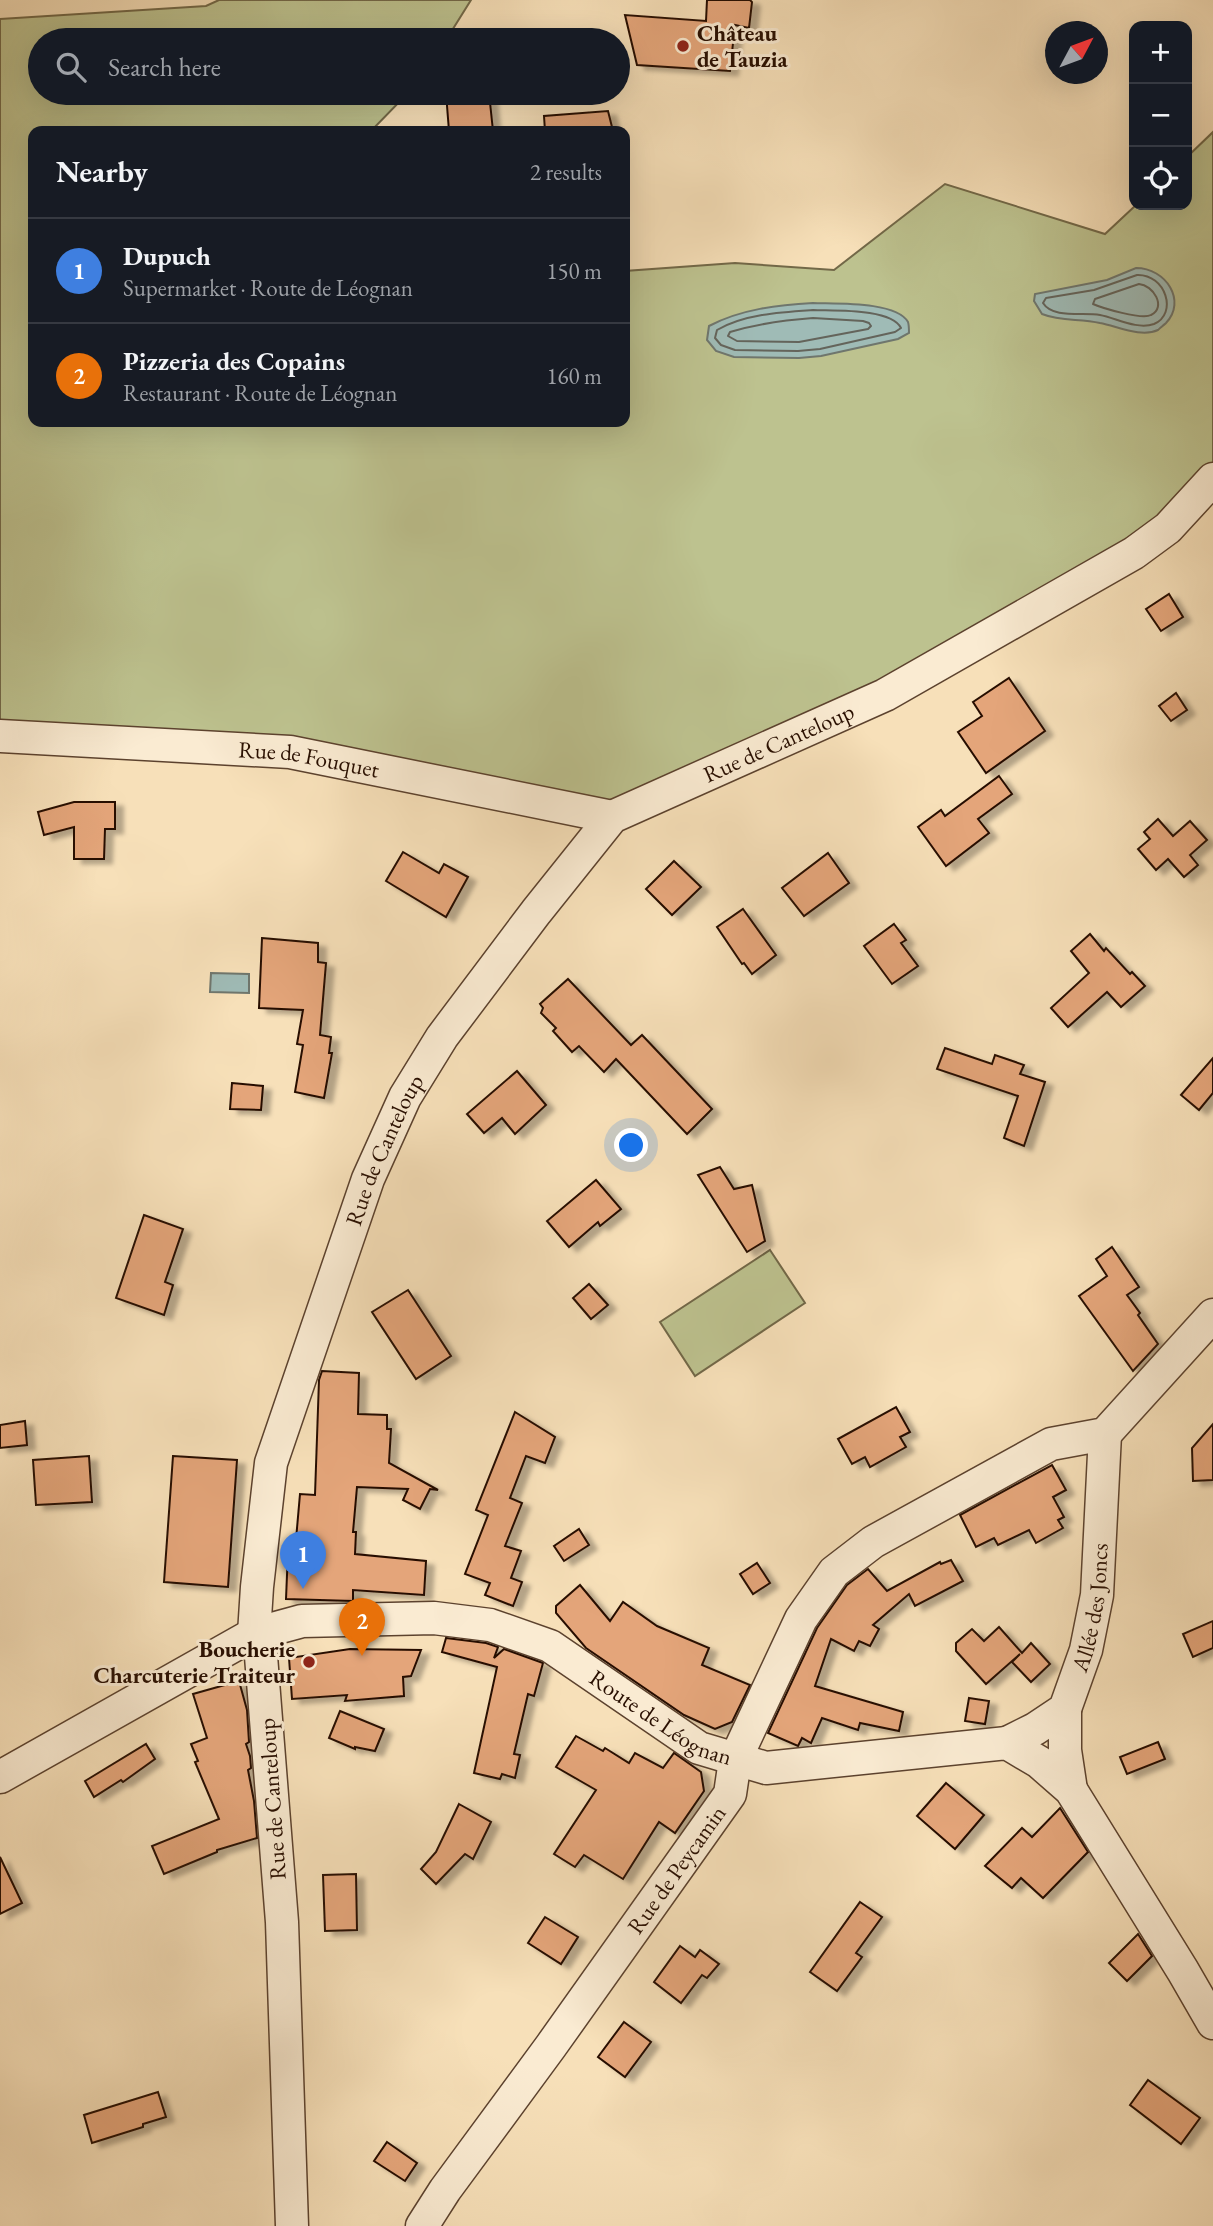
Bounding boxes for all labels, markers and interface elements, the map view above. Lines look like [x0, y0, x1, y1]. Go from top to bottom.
place label: Château de Tauzia [697, 18, 789, 74]
north arrow [1045, 21, 1108, 84]
map controls [1129, 21, 1192, 210]
button: + [1129, 21, 1192, 84]
search box [28, 28, 630, 105]
marker: Château de Tauzia [675, 38, 691, 54]
icon: search [52, 48, 90, 86]
text: Search here [108, 50, 221, 84]
button: − [1129, 84, 1192, 147]
button: locate [1129, 147, 1192, 210]
text: Nearby [56, 152, 148, 191]
text: 2 results [530, 157, 602, 187]
text: Dupuch [123, 239, 211, 273]
text: 1 [73, 256, 85, 286]
text: 150 m [546, 256, 602, 286]
text: Supermarket · Route de Léognan [123, 273, 413, 303]
text: Pizzeria des Copains [123, 344, 345, 378]
text: 2 [73, 361, 85, 391]
text: 160 m [546, 361, 602, 391]
text: Restaurant · Route de Léognan [123, 378, 397, 408]
street label: Rue de Canteloup [698, 696, 859, 789]
street label: Rue de Fouquet [238, 734, 383, 785]
street label: Rue de Canteloup [338, 1069, 430, 1229]
your location [614, 1128, 648, 1162]
pin: 1 [280, 1531, 326, 1589]
street label: Allée des Joncs [1064, 1542, 1115, 1677]
pin: 2 [339, 1598, 385, 1656]
place label: Boucherie Charcuterie Traiteur [93, 1634, 295, 1690]
marker: Boucherie Charcuterie Traiteur [301, 1654, 317, 1670]
street label: Route de Léognan [584, 1663, 736, 1772]
street label: Rue de Canteloup [251, 1717, 293, 1881]
street label: Rue de Peycamin [620, 1799, 732, 1940]

